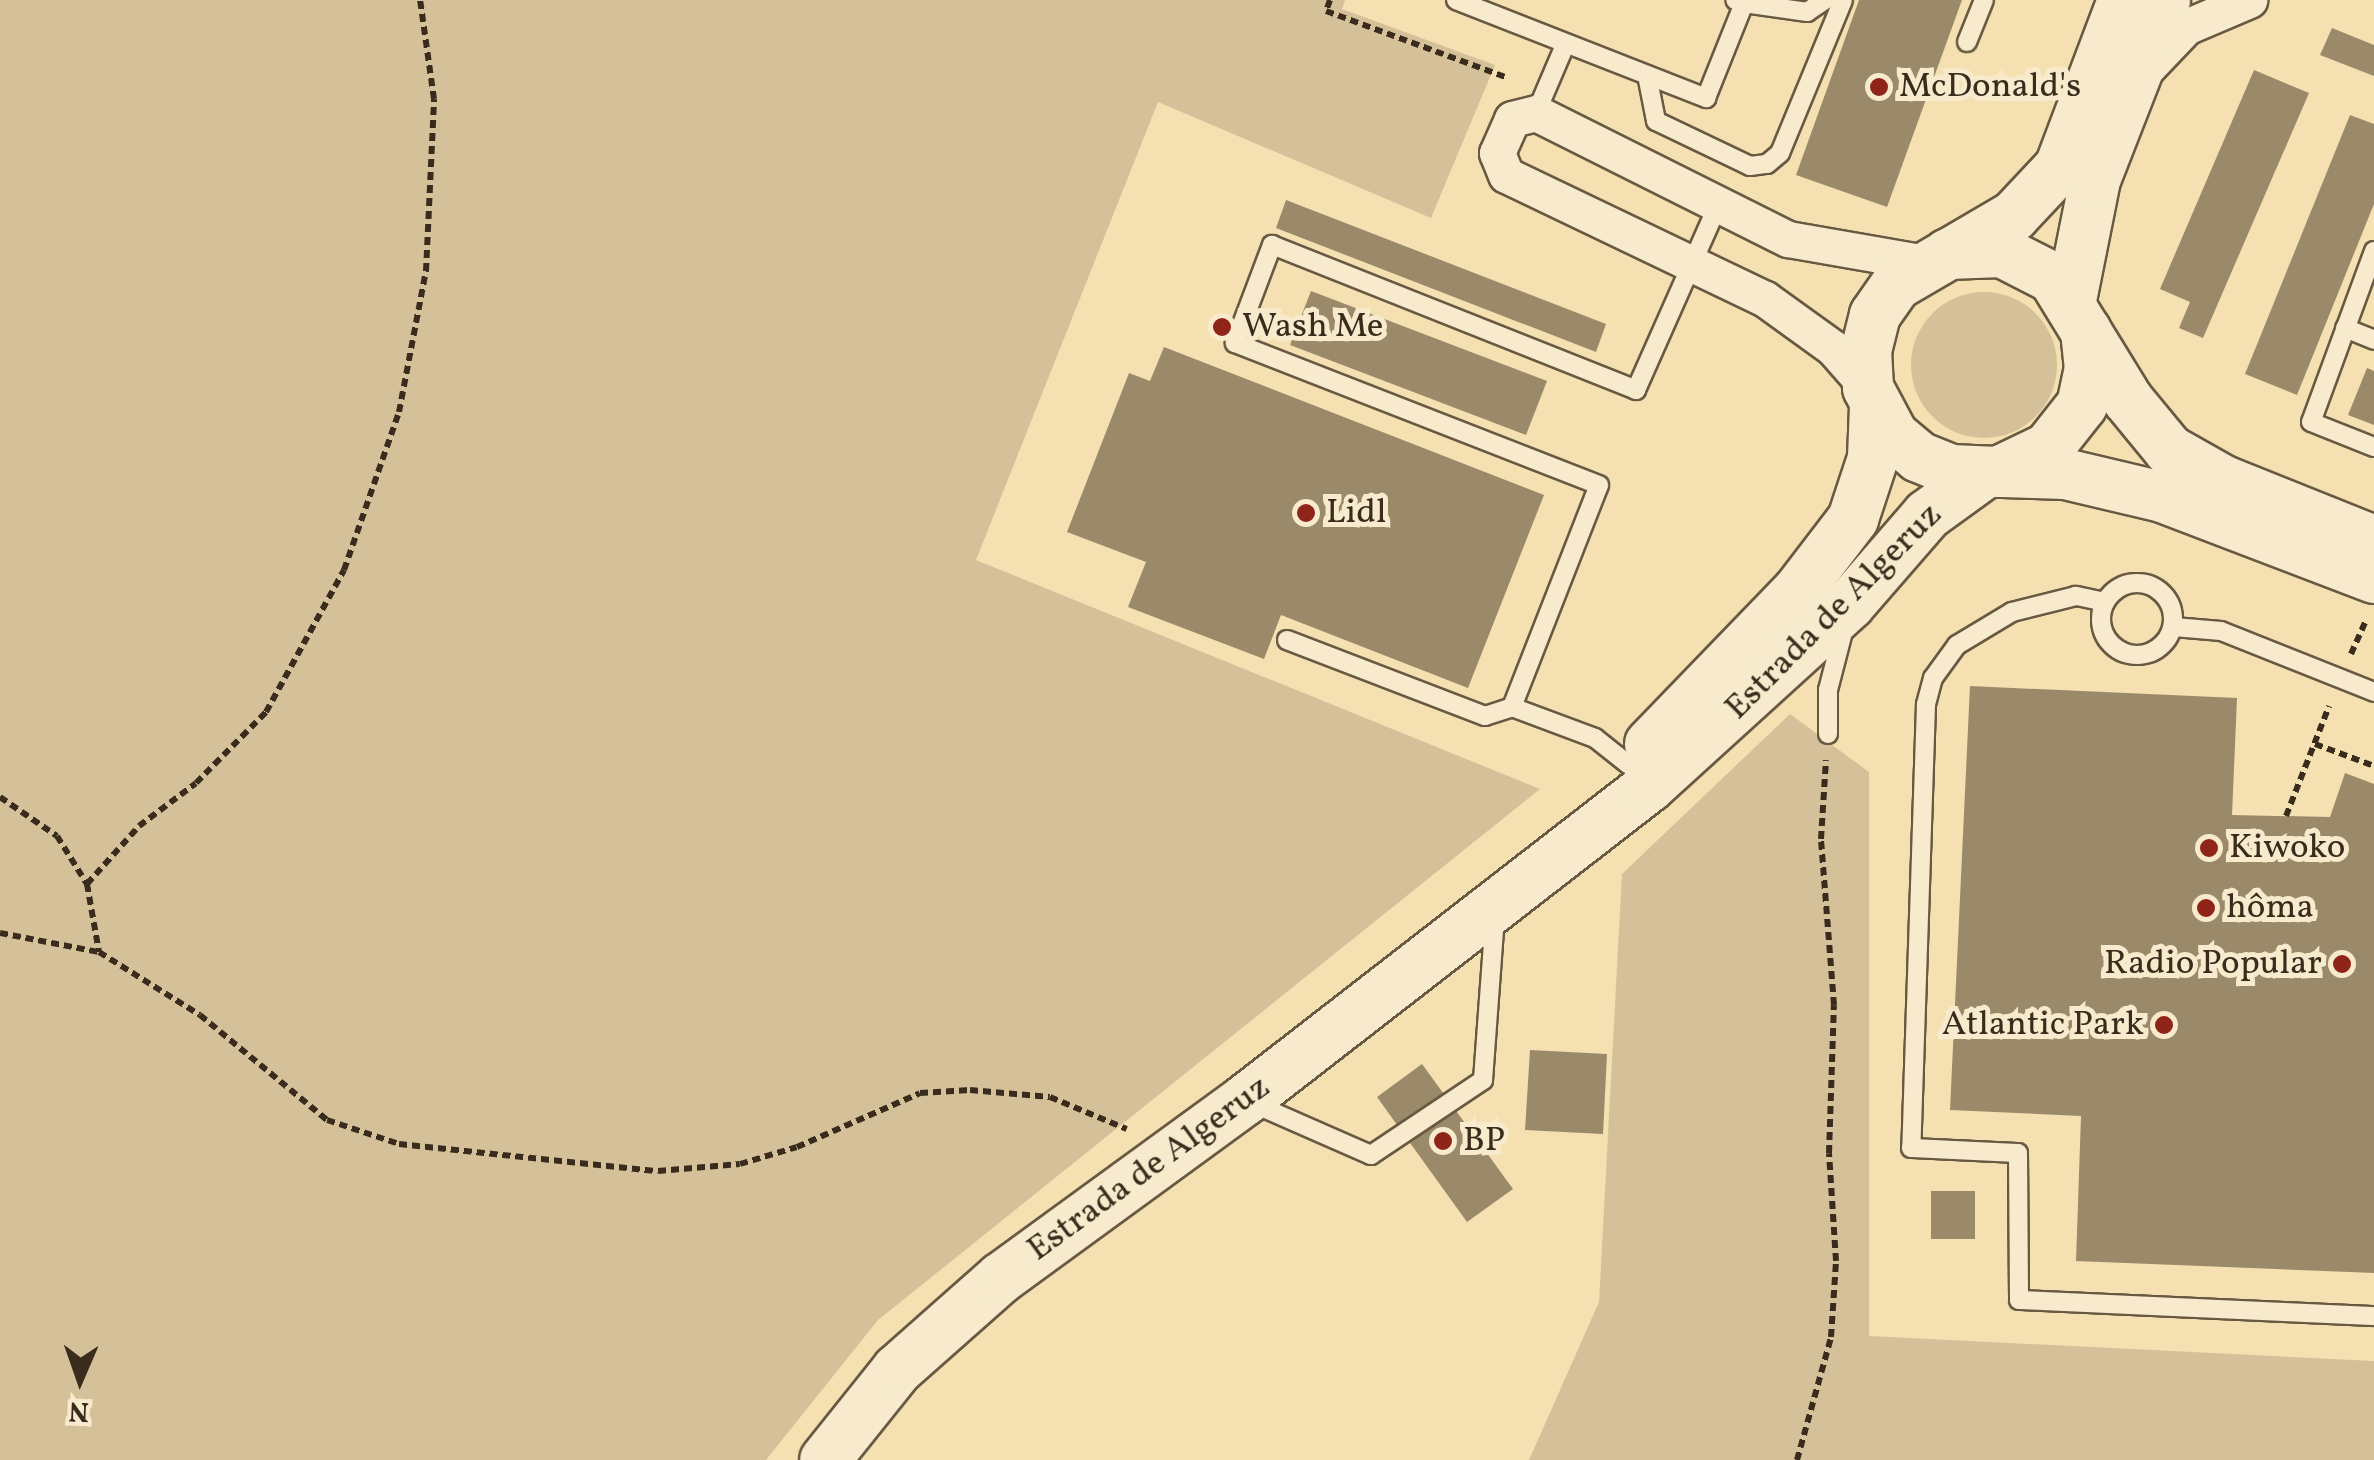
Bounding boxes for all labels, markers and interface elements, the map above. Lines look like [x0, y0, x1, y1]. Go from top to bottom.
place label: McDonald's [1899, 66, 2081, 108]
marker: McDonald's [1868, 76, 1890, 98]
place label: Wash Me [1242, 306, 1383, 348]
marker: Wash Me [1211, 316, 1233, 338]
place label: Lidl [1326, 492, 1386, 534]
street label: Estrada de Algeruz [1717, 495, 1951, 729]
marker: Lidl [1295, 502, 1317, 524]
place label: Kiwoko [2229, 827, 2345, 869]
marker: Kiwoko [2198, 837, 2220, 859]
place label: hôma [2226, 887, 2314, 929]
marker: hôma [2195, 897, 2217, 919]
place label: Radio Popular [2104, 943, 2322, 985]
marker: Radio Popular [2331, 953, 2353, 975]
place label: Atlantic Park [1942, 1004, 2144, 1046]
marker: Atlantic Park [2153, 1014, 2175, 1036]
street label: Estrada de Algeruz [1020, 1067, 1278, 1271]
place label: BP [1463, 1120, 1505, 1162]
marker: BP [1432, 1130, 1454, 1152]
north arrow [30, 1330, 130, 1430]
text: N [68, 1391, 90, 1430]

